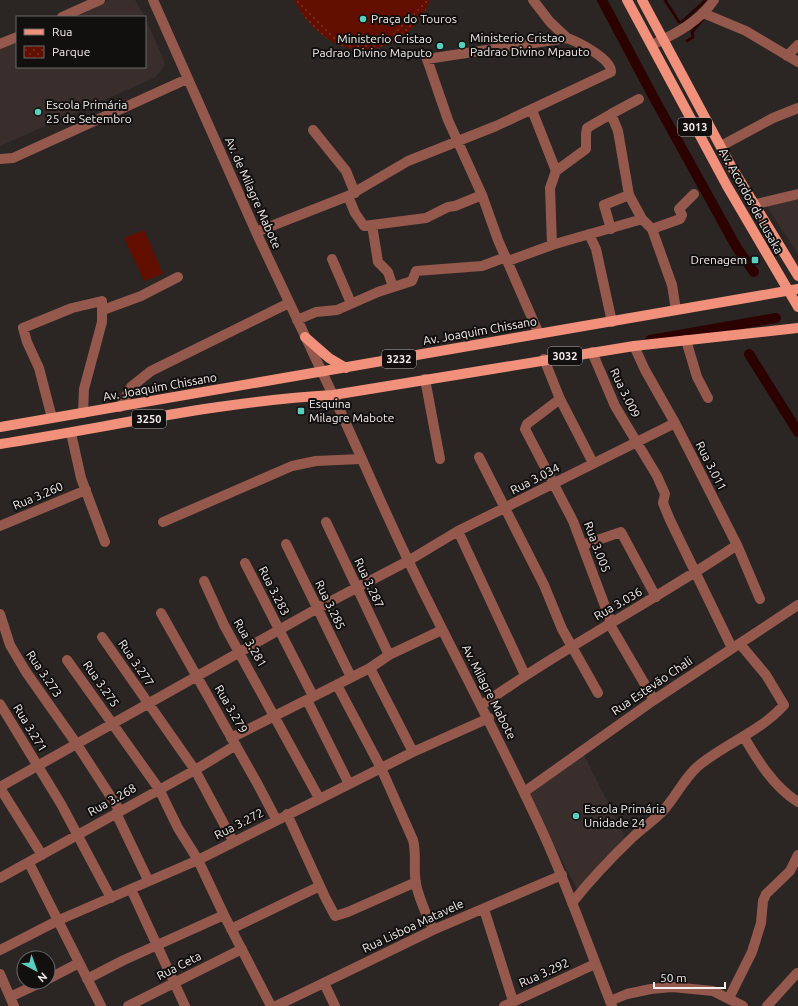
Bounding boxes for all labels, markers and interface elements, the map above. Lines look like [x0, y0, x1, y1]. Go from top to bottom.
place label: Praça do Touros [371, 12, 457, 25]
marker: Praça do Touros [358, 14, 368, 24]
legend [16, 16, 146, 68]
text: Rua [52, 25, 73, 38]
place label: Ministerio Cristao Padrao Divino Mpauto [470, 31, 590, 58]
place label: Ministerio Cristao Padrao Divino Maputo [312, 32, 432, 59]
marker: Ministerio Cristao Padrao Divino Mpauto [457, 40, 467, 50]
marker: Ministerio Cristao Padrao Divino Maputo [435, 41, 445, 51]
text: Parque [52, 45, 90, 58]
place label: Escola Primária 25 de Setembro [46, 98, 132, 125]
marker: Escola Primária 25 de Setembro [33, 107, 43, 117]
road number: 3013 [678, 118, 712, 136]
street label: Av. de Milagre Mabote [223, 135, 284, 251]
street label: Av. Acordos de Lusaka [717, 146, 786, 256]
place label: Drenagem [690, 253, 747, 266]
marker: Drenagem [750, 255, 760, 265]
street label: Av. Joaquim Chissano [422, 314, 538, 347]
road number: 3032 [548, 347, 582, 365]
road number: 3232 [382, 350, 416, 368]
street label: Rua 3.009 [608, 366, 643, 420]
street label: Av. Joaquim Chissano [102, 370, 218, 403]
place label: Esquina Milagre Mabote [309, 397, 394, 424]
marker: Esquina Milagre Mabote [296, 406, 306, 416]
road number: 3250 [132, 410, 166, 428]
street label: Rua 3.011 [694, 439, 729, 492]
street label: Rua 3.034 [508, 461, 562, 496]
street label: Rua 3.260 [11, 479, 65, 512]
street label: Rua 3.005 [582, 520, 613, 574]
street label: Rua 3.287 [352, 556, 387, 610]
street label: Rua 3.283 [257, 564, 292, 617]
street label: Rua 3.285 [313, 578, 348, 632]
street label: Rua 3.036 [591, 585, 644, 623]
street label: Rua 3.281 [231, 616, 269, 669]
street label: Rua 3.277 [116, 637, 157, 688]
street label: Av. Milagre Mabote [460, 642, 519, 741]
street label: Rua 3.273 [24, 648, 65, 699]
street label: Rua Estevão Chali [609, 654, 695, 717]
street label: Rua 3.275 [81, 658, 122, 709]
street label: Rua 3.279 [212, 682, 250, 735]
street label: Rua 3.271 [11, 702, 50, 754]
street label: Rua 3.268 [85, 781, 138, 818]
place label: Escola Primária Unidade 24 [584, 802, 665, 829]
street label: Rua 3.272 [212, 806, 265, 841]
marker: Escola Primária Unidade 24 [571, 811, 581, 821]
street label: Rua Lisboa Matavele [360, 896, 465, 955]
street label: Rua Ceta [154, 949, 203, 982]
north arrow [16, 950, 56, 990]
street label: Rua 3.292 [517, 956, 571, 989]
scale bar [654, 964, 725, 990]
text: N [36, 970, 50, 985]
text: 50 m [660, 971, 687, 984]

